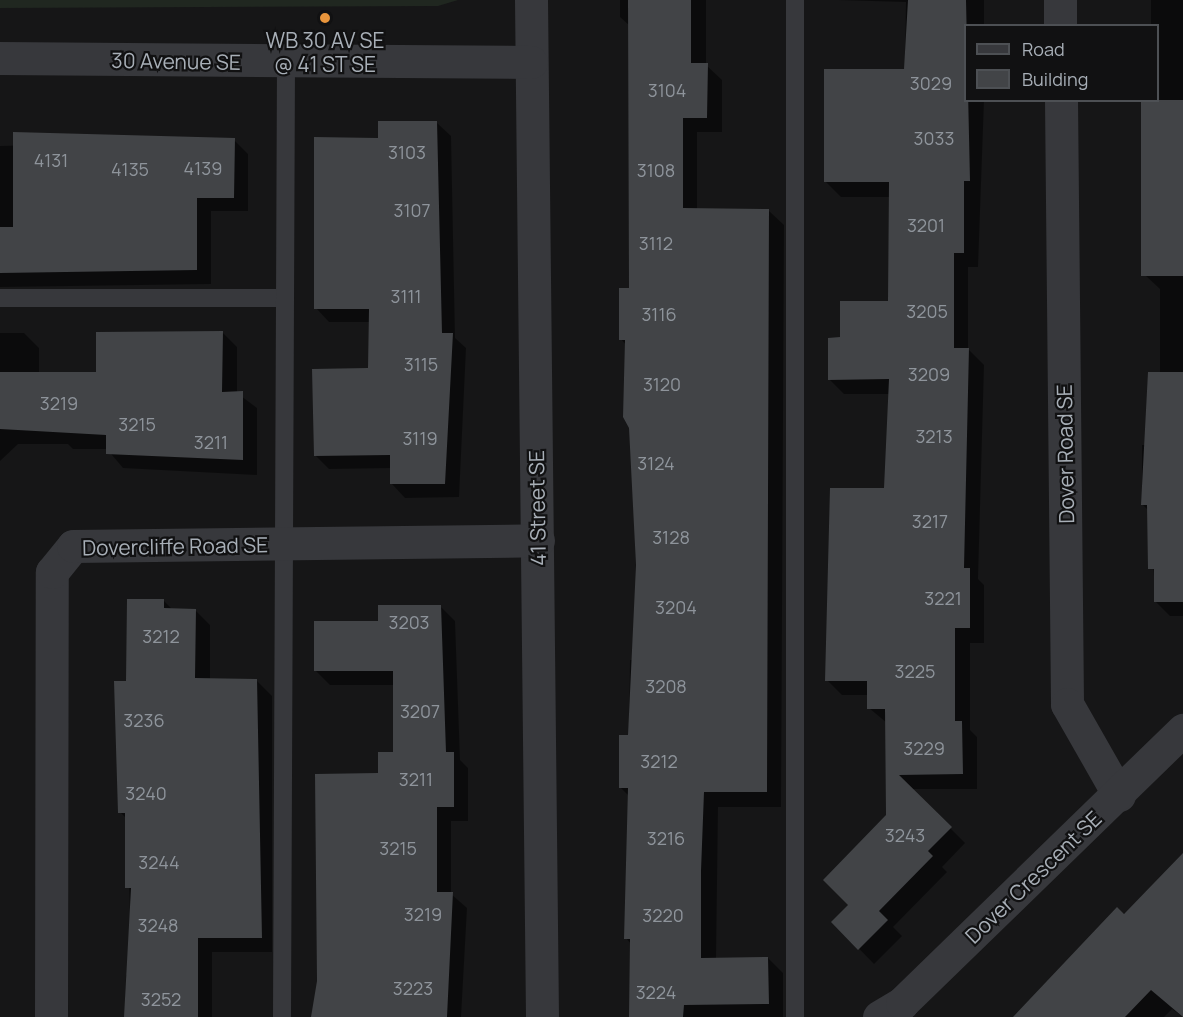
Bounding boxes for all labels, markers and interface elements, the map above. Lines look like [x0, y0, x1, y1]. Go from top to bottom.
marker: WB 30 AV SE @ 41 ST SE [318, 11, 332, 25]
legend [964, 24, 1159, 102]
place label: WB 30 AV SE @ 41 ST SE [266, 27, 384, 77]
text: Road [1022, 37, 1065, 61]
street label: 30 Avenue SE [111, 47, 241, 75]
text: Building [1022, 67, 1088, 91]
house number: 3029 [910, 72, 952, 94]
house number: 3104 [648, 79, 686, 101]
house number: 3033 [914, 127, 954, 149]
house number: 3103 [388, 141, 426, 163]
house number: 4131 [34, 149, 68, 171]
house number: 4139 [184, 157, 222, 179]
house number: 4135 [111, 158, 149, 180]
house number: 3108 [637, 159, 675, 181]
house number: 3107 [394, 199, 430, 221]
house number: 3201 [907, 214, 945, 236]
house number: 3112 [639, 232, 673, 254]
house number: 3111 [390, 285, 422, 307]
house number: 3205 [906, 300, 948, 322]
house number: 3116 [641, 303, 677, 325]
house number: 3115 [404, 353, 438, 375]
house number: 3209 [908, 363, 950, 385]
house number: 3120 [643, 373, 681, 395]
street label: Dover Road SE [1051, 384, 1079, 524]
house number: 3219 [40, 392, 78, 414]
house number: 3215 [118, 413, 156, 435]
house number: 3213 [915, 425, 953, 447]
house number: 3119 [402, 427, 438, 449]
house number: 3211 [194, 431, 228, 453]
street label: 41 Street SE [523, 450, 551, 566]
house number: 3124 [637, 452, 675, 474]
house number: 3217 [912, 510, 948, 532]
house number: 3128 [652, 526, 690, 548]
street label: Dovercliffe Road SE [82, 532, 268, 560]
house number: 3221 [924, 587, 962, 609]
house number: 3204 [655, 596, 697, 618]
house number: 3203 [388, 611, 430, 633]
house number: 3212 [142, 625, 180, 647]
house number: 3225 [895, 660, 935, 682]
house number: 3208 [645, 675, 687, 697]
house number: 3207 [400, 700, 440, 722]
house number: 3236 [123, 709, 165, 731]
house number: 3229 [903, 737, 945, 759]
house number: 3212 [640, 750, 678, 772]
house number: 3211 [399, 768, 433, 790]
house number: 3240 [125, 782, 167, 804]
street label: Dover Crescent SE [960, 806, 1106, 948]
house number: 3243 [885, 824, 925, 846]
house number: 3216 [647, 827, 685, 849]
house number: 3215 [379, 837, 417, 859]
house number: 3244 [138, 851, 180, 873]
house number: 3219 [404, 903, 442, 925]
house number: 3220 [642, 904, 684, 926]
house number: 3248 [138, 914, 178, 936]
house number: 3223 [393, 977, 433, 999]
house number: 3224 [636, 981, 676, 1003]
house number: 3252 [141, 988, 181, 1010]

